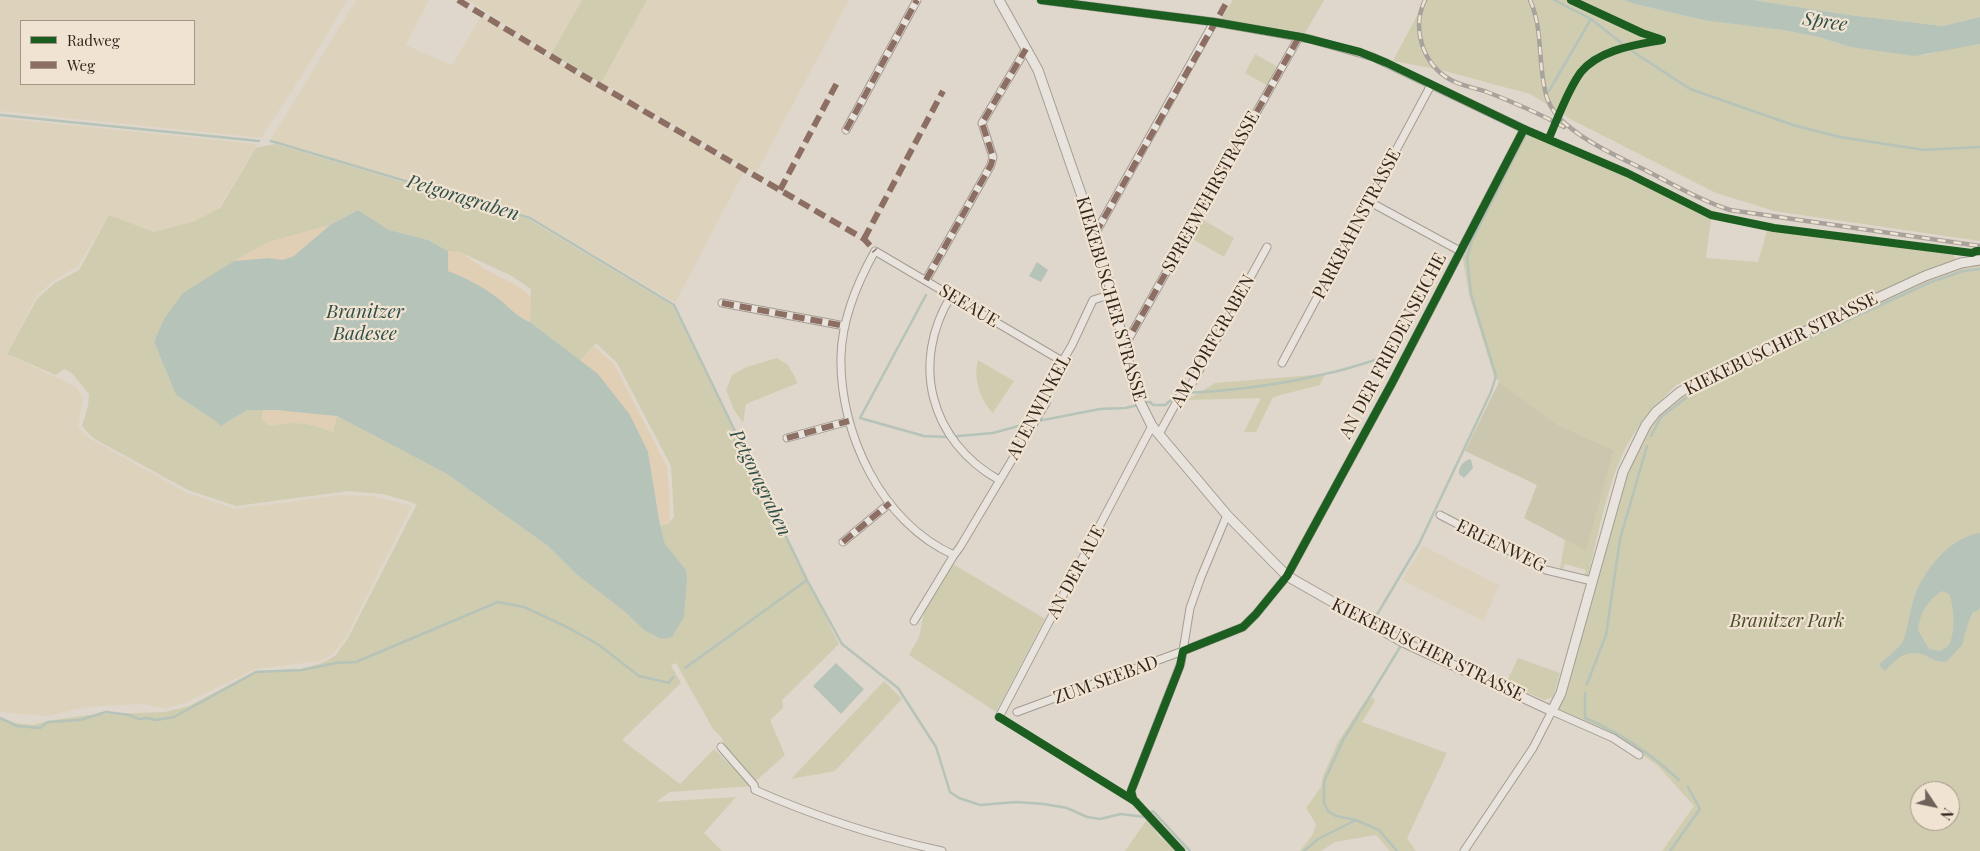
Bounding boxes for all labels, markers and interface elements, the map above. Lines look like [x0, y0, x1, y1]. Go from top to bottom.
water label: Spree [1801, 8, 1849, 36]
legend [20, 20, 195, 85]
text: Radweg [67, 30, 120, 50]
text: Weg [67, 55, 95, 75]
street label: SPREEWEHRSTRASSE [1158, 108, 1264, 276]
street label: PARKBAHNSTRASSE [1308, 145, 1406, 303]
water label: Petgoragraben [404, 170, 522, 226]
street label: KIEKEBUSCHER STRASSE [1071, 194, 1151, 404]
street label: AN DER FRIEDENSEICHE [1335, 249, 1451, 443]
street label: AM DORFGRABEN [1166, 271, 1260, 411]
street label: SEEAUE [935, 280, 1003, 332]
street label: KIEKEBUSCHER STRASSE [1681, 288, 1881, 400]
water label: Branitzer Badesee [326, 301, 404, 345]
street label: AUENWINKEL [1002, 351, 1076, 463]
water label: Petgoragraben [724, 426, 796, 540]
street label: ERLENWEG [1453, 515, 1549, 577]
street label: AN DER AUE [1042, 522, 1110, 622]
street label: KIEKEBUSCHER STRASSE [1328, 594, 1528, 706]
park label: Branitzer Park [1730, 610, 1844, 632]
street label: ZUM SEEBAD [1051, 651, 1161, 709]
north arrow [1910, 781, 1960, 831]
text: N [1936, 805, 1958, 824]

